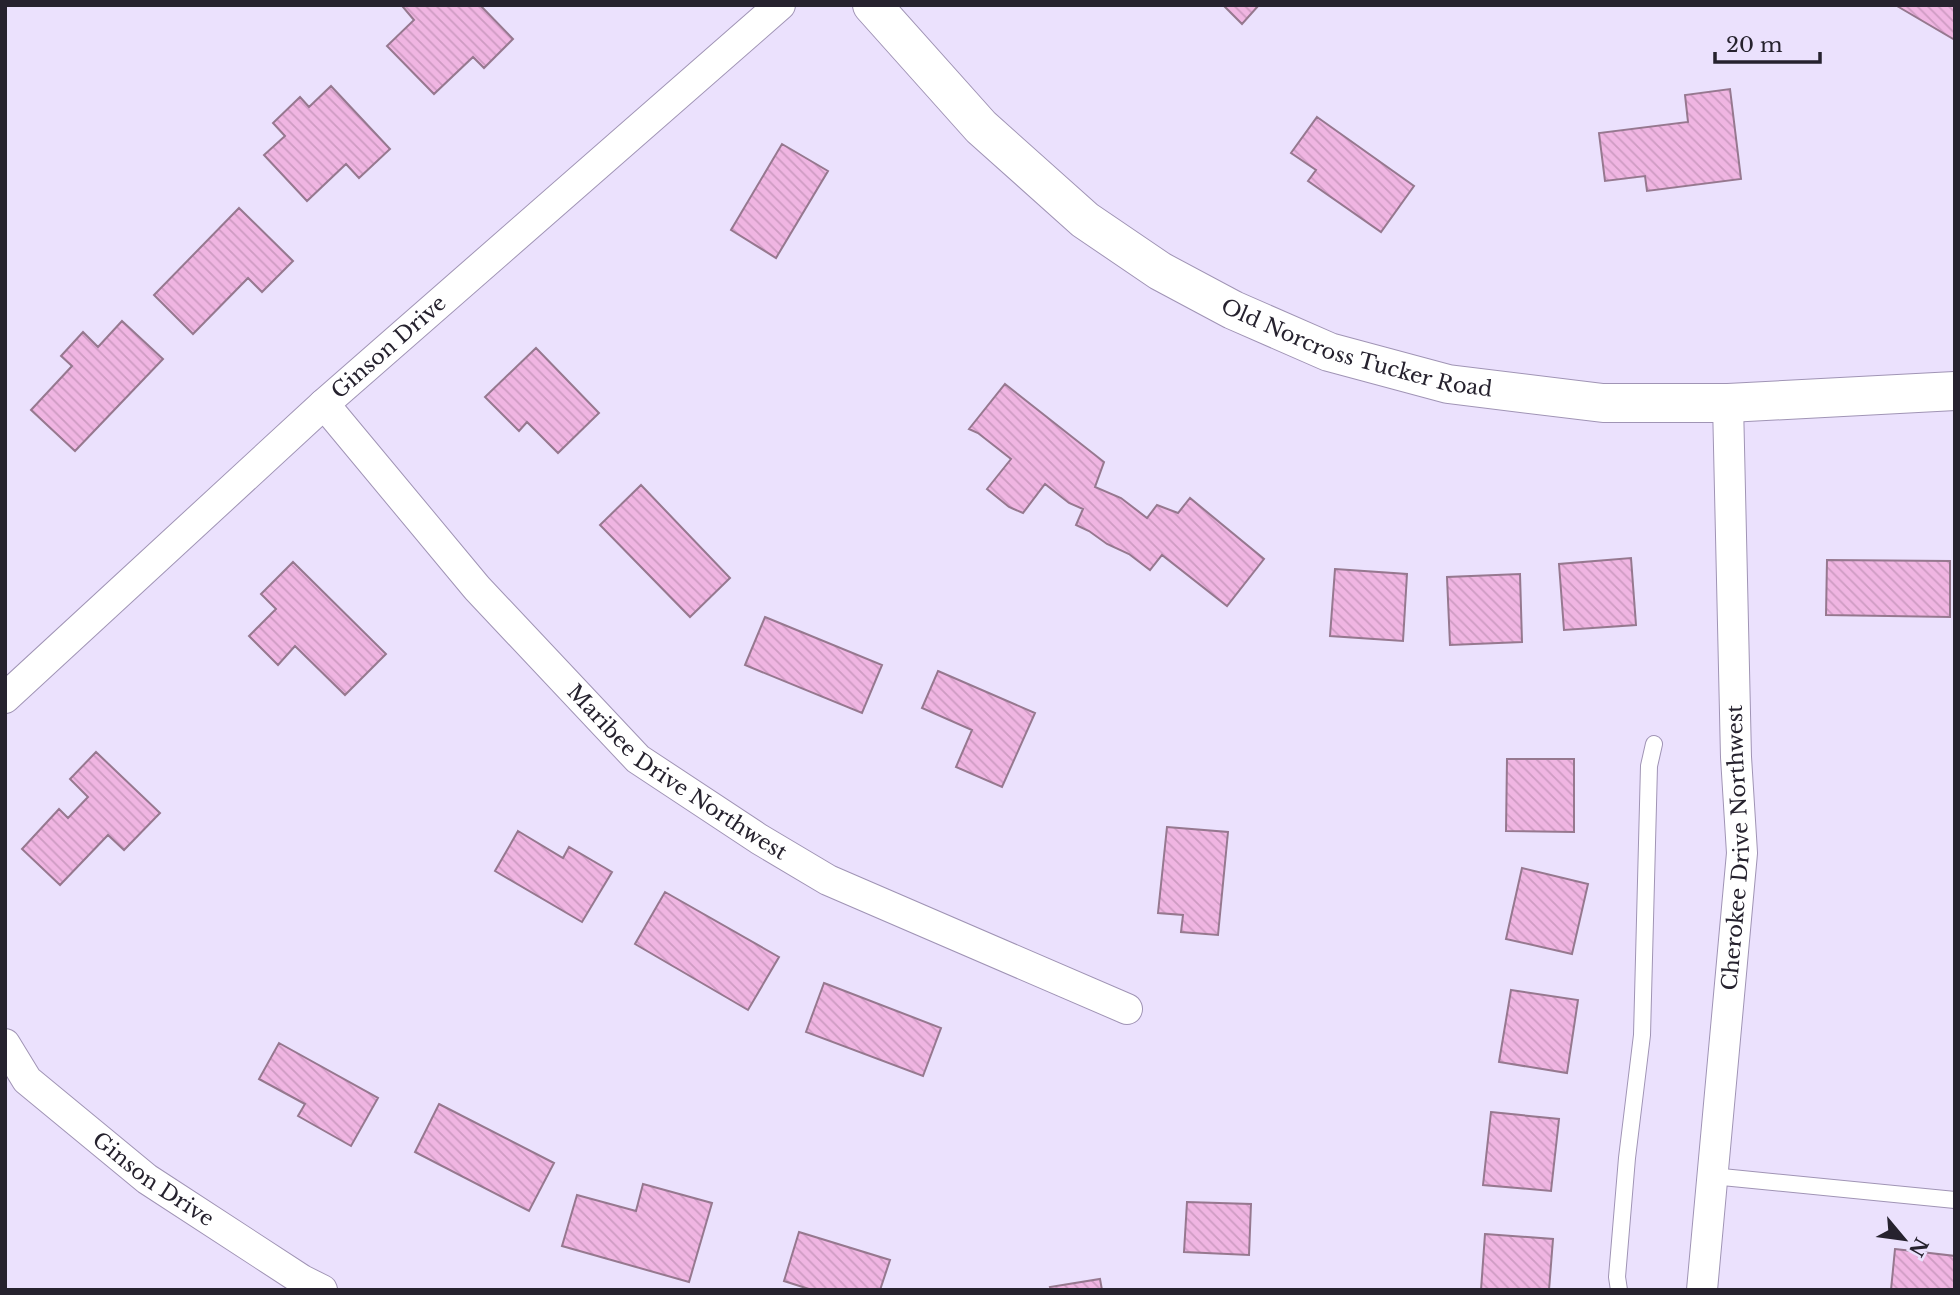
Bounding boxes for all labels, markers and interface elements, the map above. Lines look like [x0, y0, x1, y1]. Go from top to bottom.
scale bar [1715, 21, 1820, 65]
text: 20 m [1726, 32, 1783, 58]
street label: Ginson Drive [326, 290, 452, 404]
street label: Old Norcross Tucker Road [1216, 293, 1494, 402]
street label: Maribee Drive Northwest [562, 679, 792, 866]
street label: Cherokee Drive Northwest [1716, 704, 1755, 992]
street label: Ginson Drive [87, 1127, 219, 1232]
north arrow [1869, 1204, 1939, 1274]
text: N [1904, 1234, 1933, 1261]

